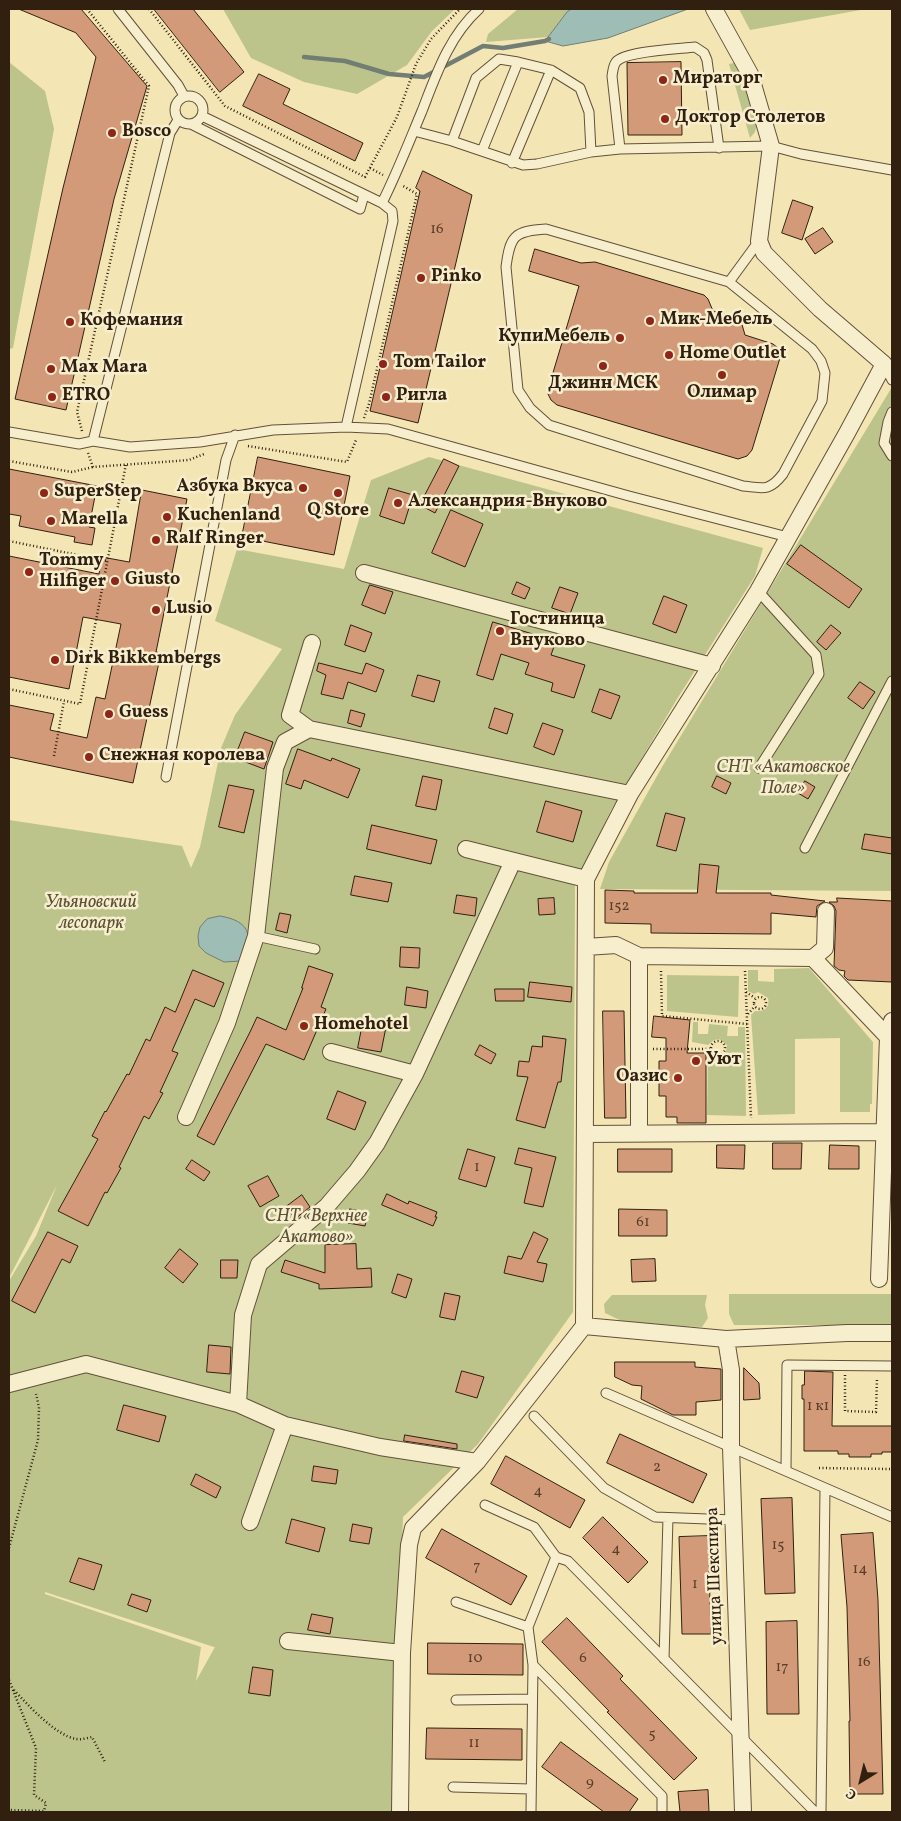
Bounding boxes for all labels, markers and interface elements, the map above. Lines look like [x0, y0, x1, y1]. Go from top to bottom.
place label: Мираторг [673, 69, 763, 91]
marker: Мираторг [657, 74, 669, 86]
place label: Доктор Столетов [675, 108, 826, 130]
marker: Доктор Столетов [659, 113, 671, 125]
place label: Bosco [122, 122, 171, 144]
marker: Bosco [106, 127, 118, 139]
house number: 16 [430, 221, 444, 239]
place label: Pinko [431, 267, 482, 289]
marker: Pinko [415, 272, 427, 284]
place label: Мик-Мебель [660, 310, 773, 332]
place label: Кофемания [80, 311, 183, 333]
marker: Мик-Мебель [644, 315, 656, 327]
marker: Кофемания [64, 316, 76, 328]
place label: КупиМебель [498, 327, 610, 349]
marker: КупиМебель [614, 332, 626, 344]
place label: Home Outlet [679, 344, 786, 366]
marker: Home Outlet [663, 349, 675, 361]
place label: Tom Tailor [393, 353, 486, 375]
place label: Max Mara [61, 358, 148, 380]
marker: Tom Tailor [377, 358, 389, 370]
marker: Джинн МСК [597, 360, 609, 372]
marker: Max Mara [45, 363, 57, 375]
marker: Олимар [716, 369, 728, 381]
place label: Джинн МСК [548, 374, 658, 396]
place label: Олимар [687, 383, 757, 405]
place label: ETRO [62, 386, 110, 408]
place label: Ригла [396, 386, 447, 408]
marker: ETRO [46, 391, 58, 403]
marker: Ригла [380, 391, 392, 403]
place label: Азбука Вкуса [177, 477, 293, 499]
place label: SuperStep [54, 482, 141, 504]
marker: Азбука Вкуса [297, 482, 309, 494]
marker: SuperStep [38, 487, 50, 499]
marker: Q Store [332, 487, 344, 499]
place label: Александрия-Внуково [408, 492, 607, 514]
marker: Александрия-Внуково [392, 497, 404, 509]
place label: Q Store [307, 501, 369, 523]
place label: Kuchenland [177, 506, 280, 528]
place label: Marella [61, 510, 128, 532]
marker: Kuchenland [161, 511, 173, 523]
marker: Marella [45, 515, 57, 527]
place label: Ralf Ringer [166, 529, 264, 551]
marker: Ralf Ringer [150, 534, 162, 546]
place label: Tommy Hilfiger [39, 551, 106, 594]
marker: Tommy Hilfiger [23, 566, 35, 578]
place label: Giusto [125, 570, 180, 592]
marker: Giusto [109, 575, 121, 587]
place label: Lusio [166, 599, 212, 621]
marker: Lusio [150, 604, 162, 616]
place label: Гостиница Внуково [510, 610, 605, 652]
marker: Гостиница Внуково [494, 625, 506, 637]
place label: Dirk Bikkembergs [65, 649, 221, 671]
marker: Dirk Bikkembergs [49, 654, 61, 666]
place label: Guess [119, 703, 169, 725]
marker: Guess [103, 708, 115, 720]
place label: Снежная королева [99, 746, 265, 768]
marker: Снежная королева [83, 751, 95, 763]
park label: СНТ «Акатовское Поле» [716, 758, 850, 801]
park label: Ульяновский лесопарк [45, 893, 137, 936]
house number: 152 [608, 898, 630, 916]
place label: Homehotel [314, 1015, 408, 1037]
marker: Homehotel [298, 1020, 310, 1032]
place label: Уют [706, 1050, 741, 1072]
marker: Уют [690, 1055, 702, 1067]
place label: Оазис [616, 1067, 668, 1089]
marker: Оазис [672, 1072, 684, 1084]
house number: 1 [474, 1159, 480, 1177]
park label: СНТ «Верхнее Акатово» [265, 1207, 367, 1250]
house number: 61 [636, 1214, 650, 1232]
house number: 1 к1 [807, 1398, 829, 1416]
house number: 2 [653, 1459, 661, 1477]
house number: 4 [534, 1483, 542, 1501]
street label: улица Шекспира [703, 1506, 729, 1646]
house number: 15 [771, 1537, 785, 1555]
house number: 4 [612, 1541, 620, 1559]
house number: 7 [473, 1558, 481, 1576]
house number: 14 [853, 1561, 867, 1579]
house number: 1 [692, 1576, 698, 1594]
house number: 10 [468, 1650, 482, 1668]
house number: 6 [579, 1650, 587, 1668]
house number: 16 [857, 1654, 871, 1672]
house number: 17 [775, 1659, 789, 1677]
house number: 5 [648, 1726, 656, 1744]
house number: 11 [468, 1735, 480, 1753]
north arrow [836, 1756, 886, 1806]
house number: 9 [586, 1774, 594, 1792]
text: С [843, 1783, 861, 1804]

